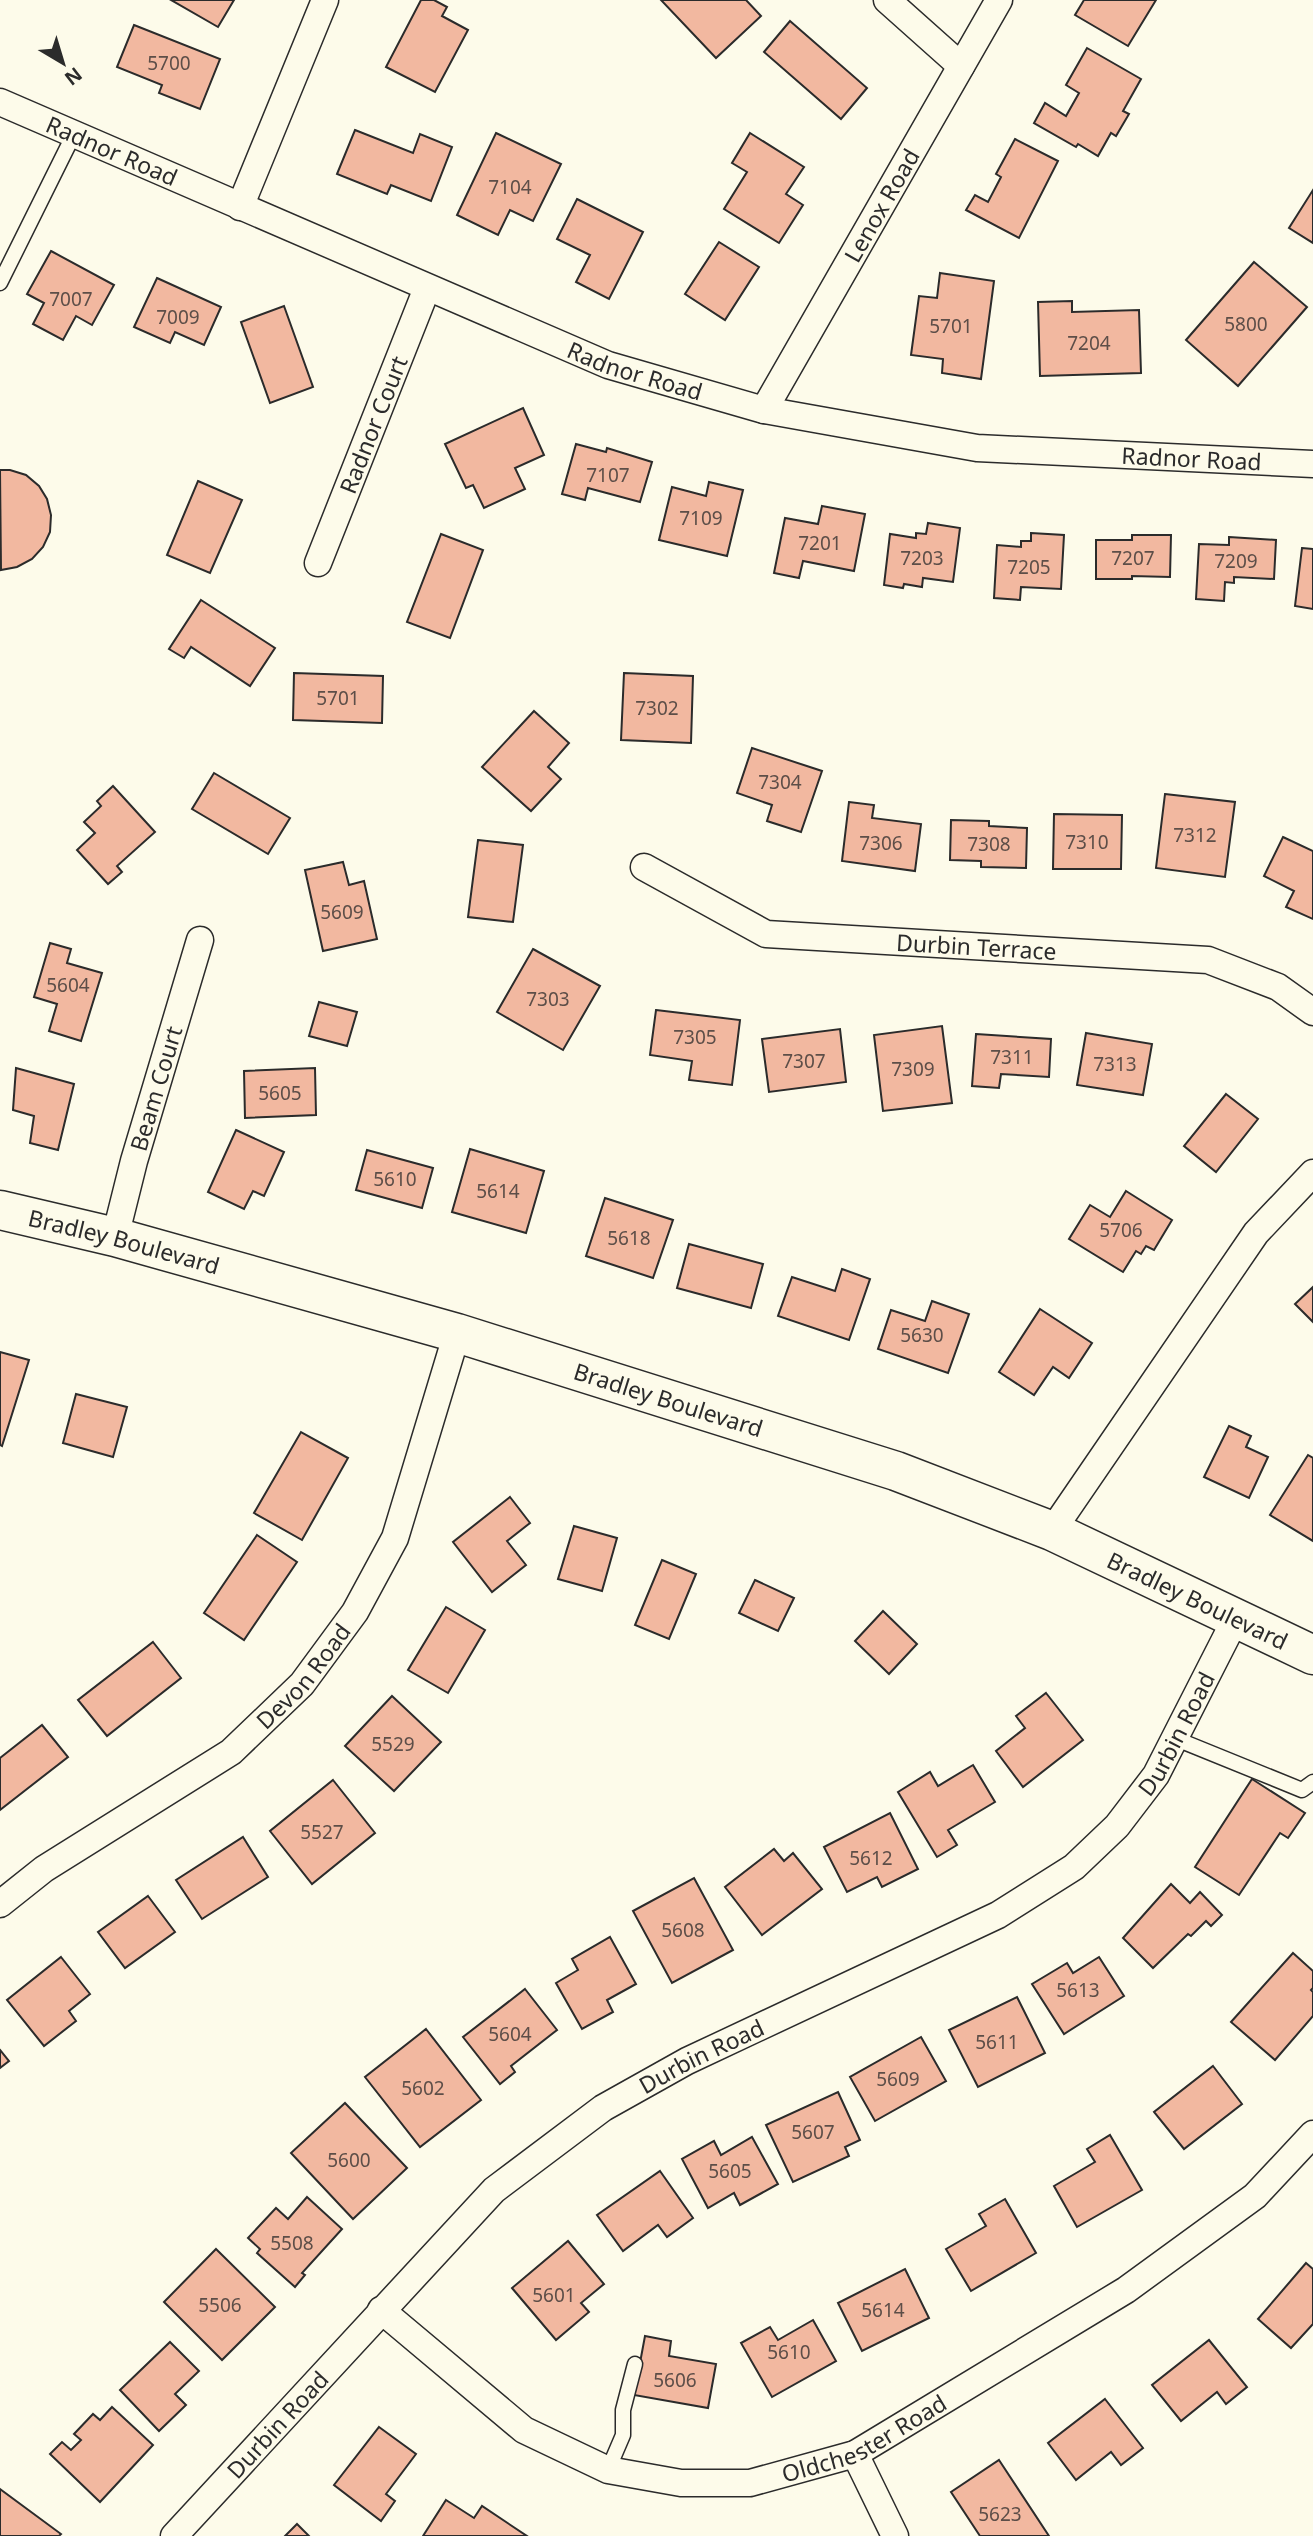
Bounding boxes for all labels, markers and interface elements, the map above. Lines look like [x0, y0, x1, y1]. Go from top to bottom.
north arrow [28, 28, 98, 98]
house number: 5700 [147, 50, 191, 76]
text: N [59, 61, 88, 91]
street label: Radnor Road [41, 108, 183, 193]
street label: Lenox Road [836, 143, 927, 268]
house number: 7104 [488, 174, 532, 200]
house number: 7007 [49, 286, 93, 312]
house number: 7009 [156, 304, 200, 330]
house number: 5800 [1224, 311, 1268, 337]
house number: 5701 [929, 313, 973, 339]
house number: 7204 [1067, 330, 1111, 356]
street label: Radnor Road [563, 333, 706, 407]
street label: Radnor Court [331, 351, 415, 498]
street label: Radnor Road [1121, 439, 1262, 478]
house number: 7107 [586, 462, 630, 488]
house number: 7109 [679, 505, 723, 531]
house number: 7201 [798, 530, 842, 556]
house number: 7203 [900, 545, 944, 571]
house number: 7207 [1111, 545, 1155, 571]
house number: 7209 [1214, 548, 1258, 574]
house number: 7205 [1007, 554, 1051, 580]
house number: 5701 [316, 685, 360, 711]
house number: 7302 [635, 695, 679, 721]
house number: 7304 [758, 769, 802, 795]
house number: 7312 [1173, 822, 1217, 848]
house number: 7310 [1065, 829, 1109, 855]
house number: 7306 [859, 830, 903, 856]
house number: 7308 [967, 831, 1011, 857]
house number: 5609 [320, 899, 364, 925]
street label: Durbin Terrace [895, 926, 1057, 967]
house number: 5604 [46, 972, 90, 998]
house number: 7303 [526, 986, 570, 1012]
street label: Beam Court [122, 1022, 189, 1155]
house number: 7305 [673, 1024, 717, 1050]
house number: 7311 [990, 1044, 1034, 1070]
house number: 7307 [782, 1048, 826, 1074]
house number: 7313 [1093, 1051, 1137, 1077]
house number: 7309 [891, 1056, 935, 1082]
house number: 5605 [258, 1080, 302, 1106]
house number: 5610 [373, 1166, 417, 1192]
house number: 5614 [476, 1178, 520, 1204]
street label: Bradley Boulevard [25, 1201, 223, 1282]
house number: 5706 [1099, 1217, 1143, 1243]
house number: 5618 [607, 1225, 651, 1251]
house number: 5630 [900, 1322, 944, 1348]
street label: Bradley Boulevard [570, 1355, 767, 1444]
street label: Bradley Boulevard [1102, 1544, 1293, 1657]
street label: Devon Road [249, 1616, 358, 1736]
street label: Durbin Road [1130, 1666, 1222, 1802]
house number: 5529 [371, 1731, 415, 1757]
house number: 5527 [300, 1819, 344, 1845]
house number: 5612 [849, 1845, 893, 1871]
house number: 5608 [661, 1917, 705, 1943]
house number: 5613 [1056, 1977, 1100, 2003]
street label: Durbin Road [633, 2011, 769, 2101]
house number: 5604 [488, 2021, 532, 2047]
house number: 5611 [975, 2029, 1019, 2055]
house number: 5609 [876, 2066, 920, 2092]
house number: 5602 [401, 2075, 445, 2101]
house number: 5607 [791, 2119, 835, 2145]
house number: 5600 [327, 2147, 371, 2173]
house number: 5605 [708, 2158, 752, 2184]
house number: 5508 [270, 2230, 314, 2256]
house number: 5601 [532, 2282, 576, 2308]
house number: 5506 [198, 2292, 242, 2318]
house number: 5614 [861, 2297, 905, 2323]
house number: 5610 [767, 2339, 811, 2365]
street label: Durbin Road [219, 2364, 335, 2485]
house number: 5606 [653, 2367, 697, 2393]
street label: Oldchester Road [778, 2387, 952, 2490]
house number: 5623 [978, 2501, 1022, 2527]

